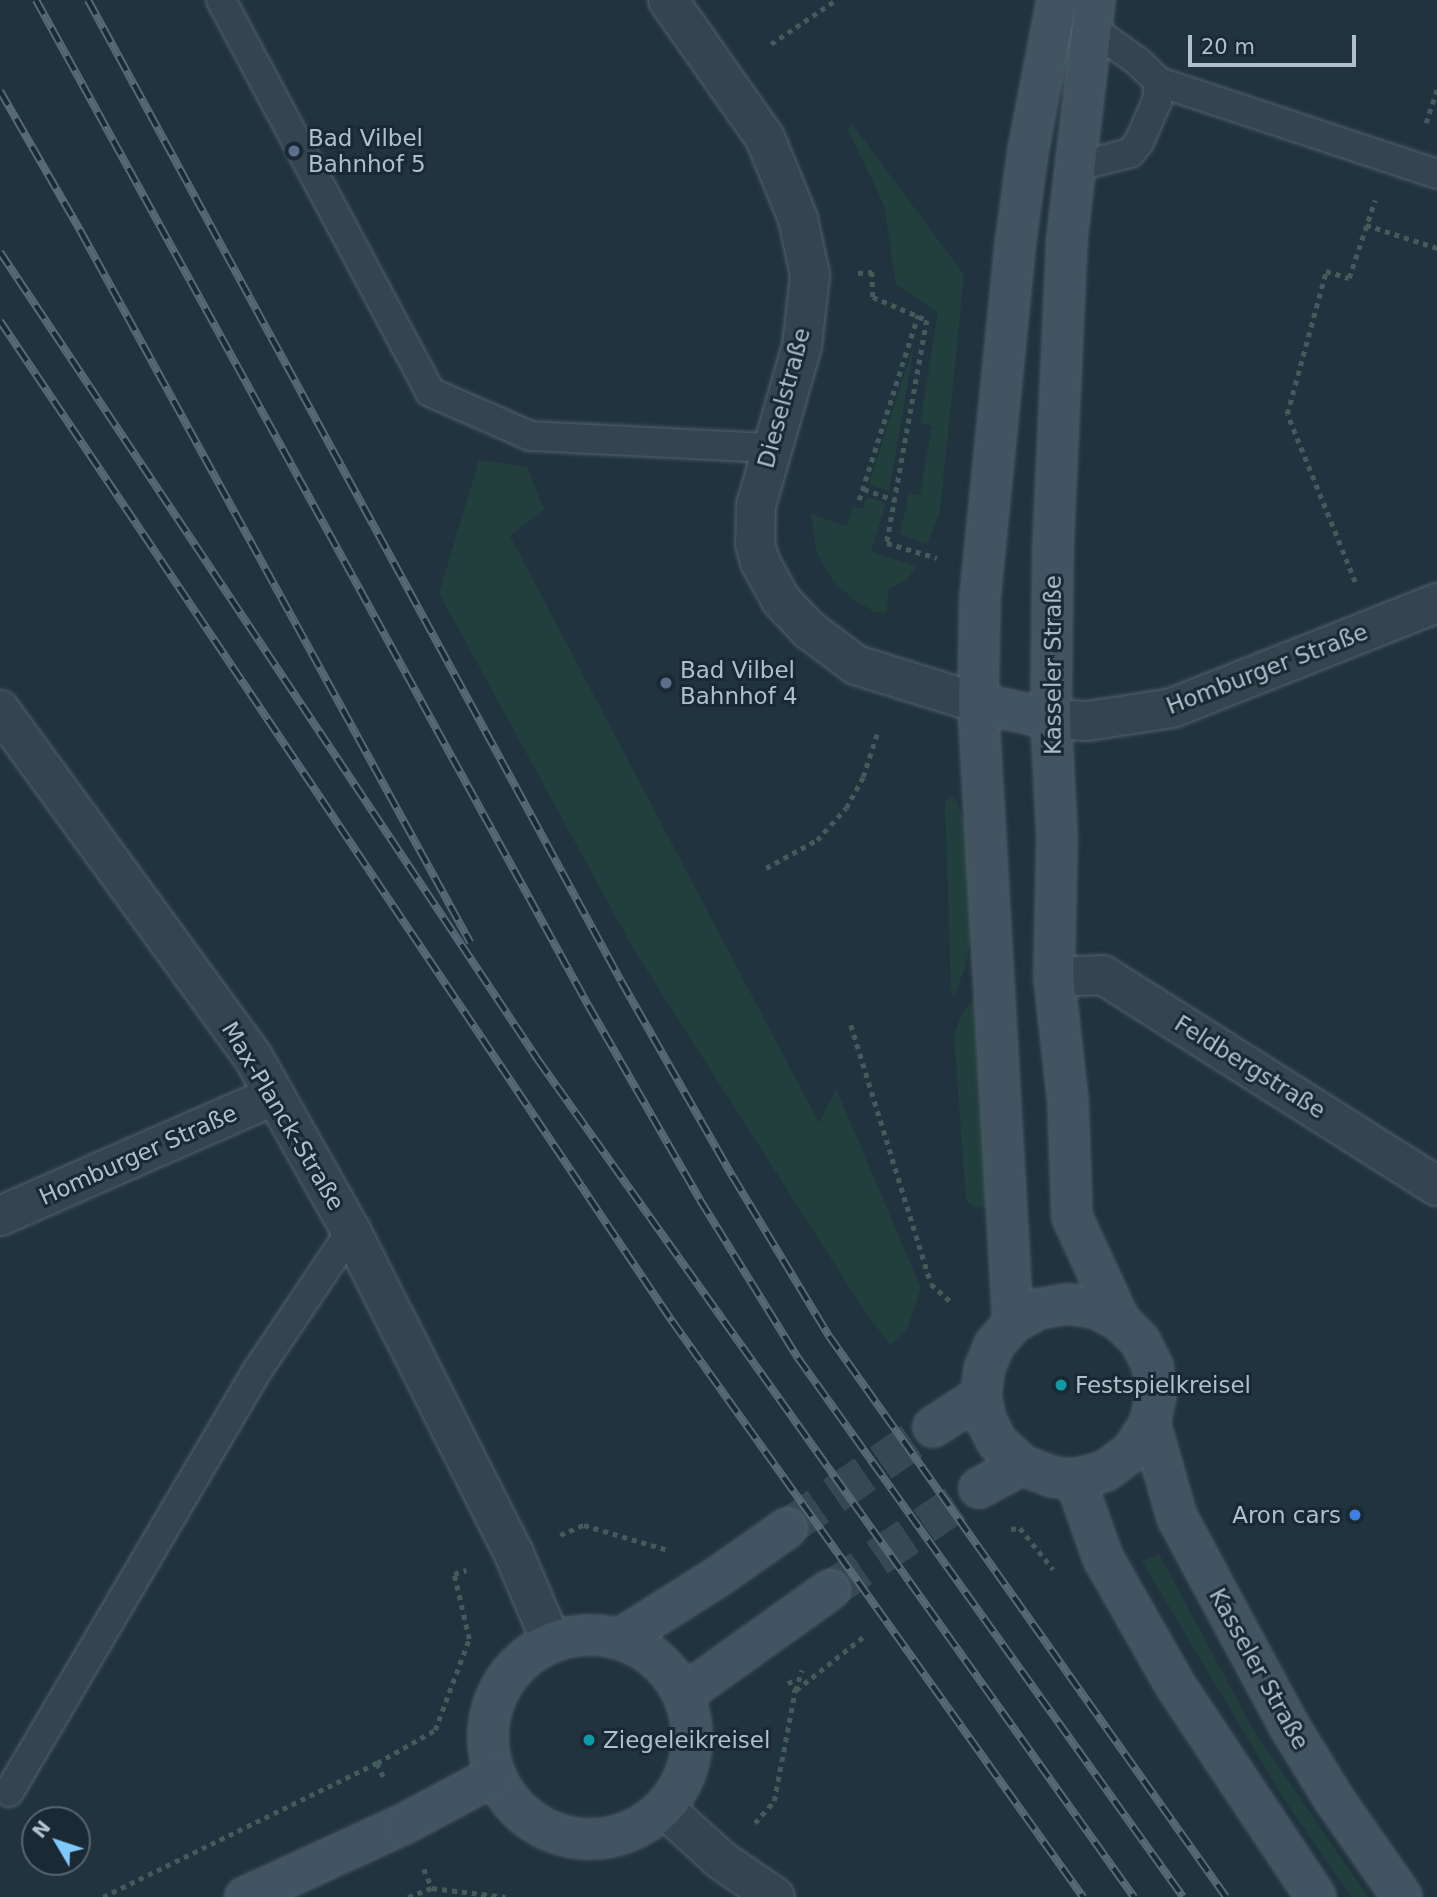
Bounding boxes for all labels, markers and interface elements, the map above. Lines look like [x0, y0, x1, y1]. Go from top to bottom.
scale bar [1192, 21, 1360, 65]
text: 20 m [1201, 35, 1255, 59]
place label: Bad Vilbel Bahnhof 5 [308, 124, 426, 178]
marker: Bad Vilbel Bahnhof 5 [286, 143, 302, 159]
street label: Dieselstraße [752, 325, 816, 471]
street label: Kasseler Straße [1039, 575, 1067, 755]
street label: Homburger Straße [1162, 618, 1372, 720]
place label: Bad Vilbel Bahnhof 4 [680, 656, 798, 710]
marker: Bad Vilbel Bahnhof 4 [658, 675, 674, 691]
street label: Feldbergstraße [1169, 1010, 1331, 1124]
street label: Max-Planck-Straße [216, 1017, 350, 1215]
street label: Homburger Straße [35, 1099, 241, 1211]
place label: Festspielkreisel [1075, 1371, 1251, 1399]
marker: Festspielkreisel [1053, 1377, 1069, 1393]
place label: Aron cars [1232, 1501, 1341, 1529]
marker: Aron cars [1347, 1507, 1363, 1523]
street label: Kasseler Straße [1203, 1584, 1315, 1754]
place label: Ziegeleikreisel [603, 1726, 770, 1754]
marker: Ziegeleikreisel [581, 1732, 597, 1748]
north arrow [21, 1806, 91, 1876]
text: N [28, 1816, 55, 1842]

